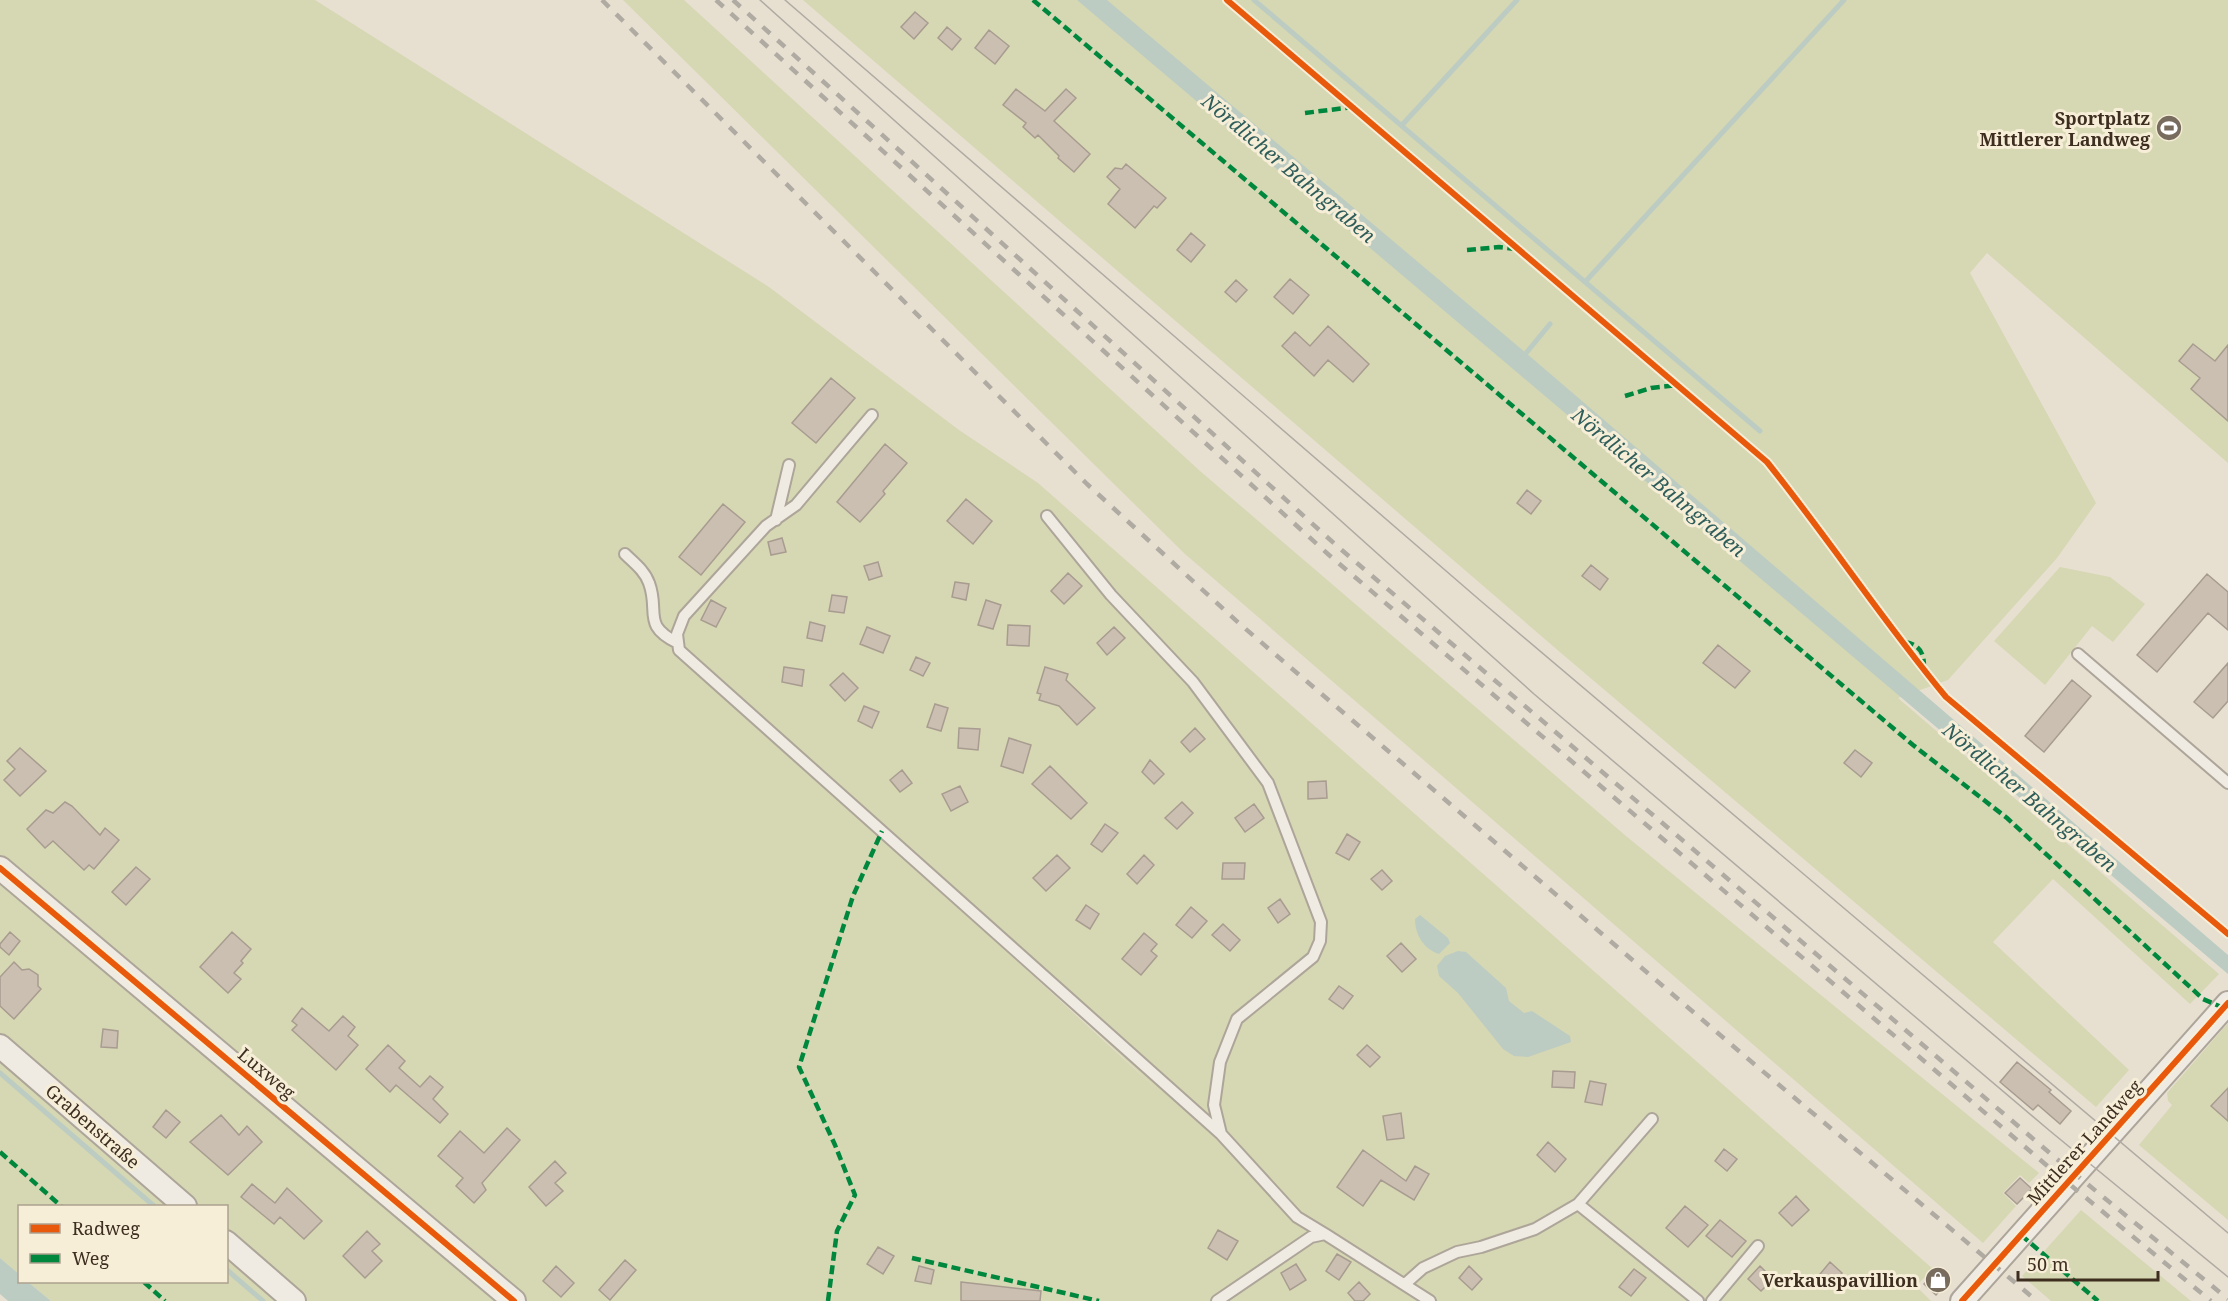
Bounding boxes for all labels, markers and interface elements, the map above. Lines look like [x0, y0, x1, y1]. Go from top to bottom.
water label: Nördlicher Bahngraben [1196, 87, 1382, 249]
place label: Sportplatz Mittlerer Landweg [1979, 106, 2151, 151]
sports icon: Sportplatz Mittlerer Landweg [2154, 113, 2184, 143]
water label: Nördlicher Bahngraben [1566, 401, 1752, 563]
water label: Nördlicher Bahngraben [1937, 716, 2123, 878]
street label: Luxweg [233, 1042, 301, 1104]
street label: Mittlerer Landweg [2021, 1074, 2147, 1210]
street label: Grabenstraße [41, 1078, 145, 1174]
legend [18, 1205, 228, 1283]
text: Radweg [72, 1216, 140, 1240]
scale bar [2018, 1244, 2158, 1282]
text: Weg [72, 1246, 109, 1270]
text: 50 m [2027, 1252, 2069, 1276]
shop icon: Verkauspavillion [1923, 1265, 1953, 1295]
place label: Verkauspavillion [1762, 1268, 1918, 1292]

